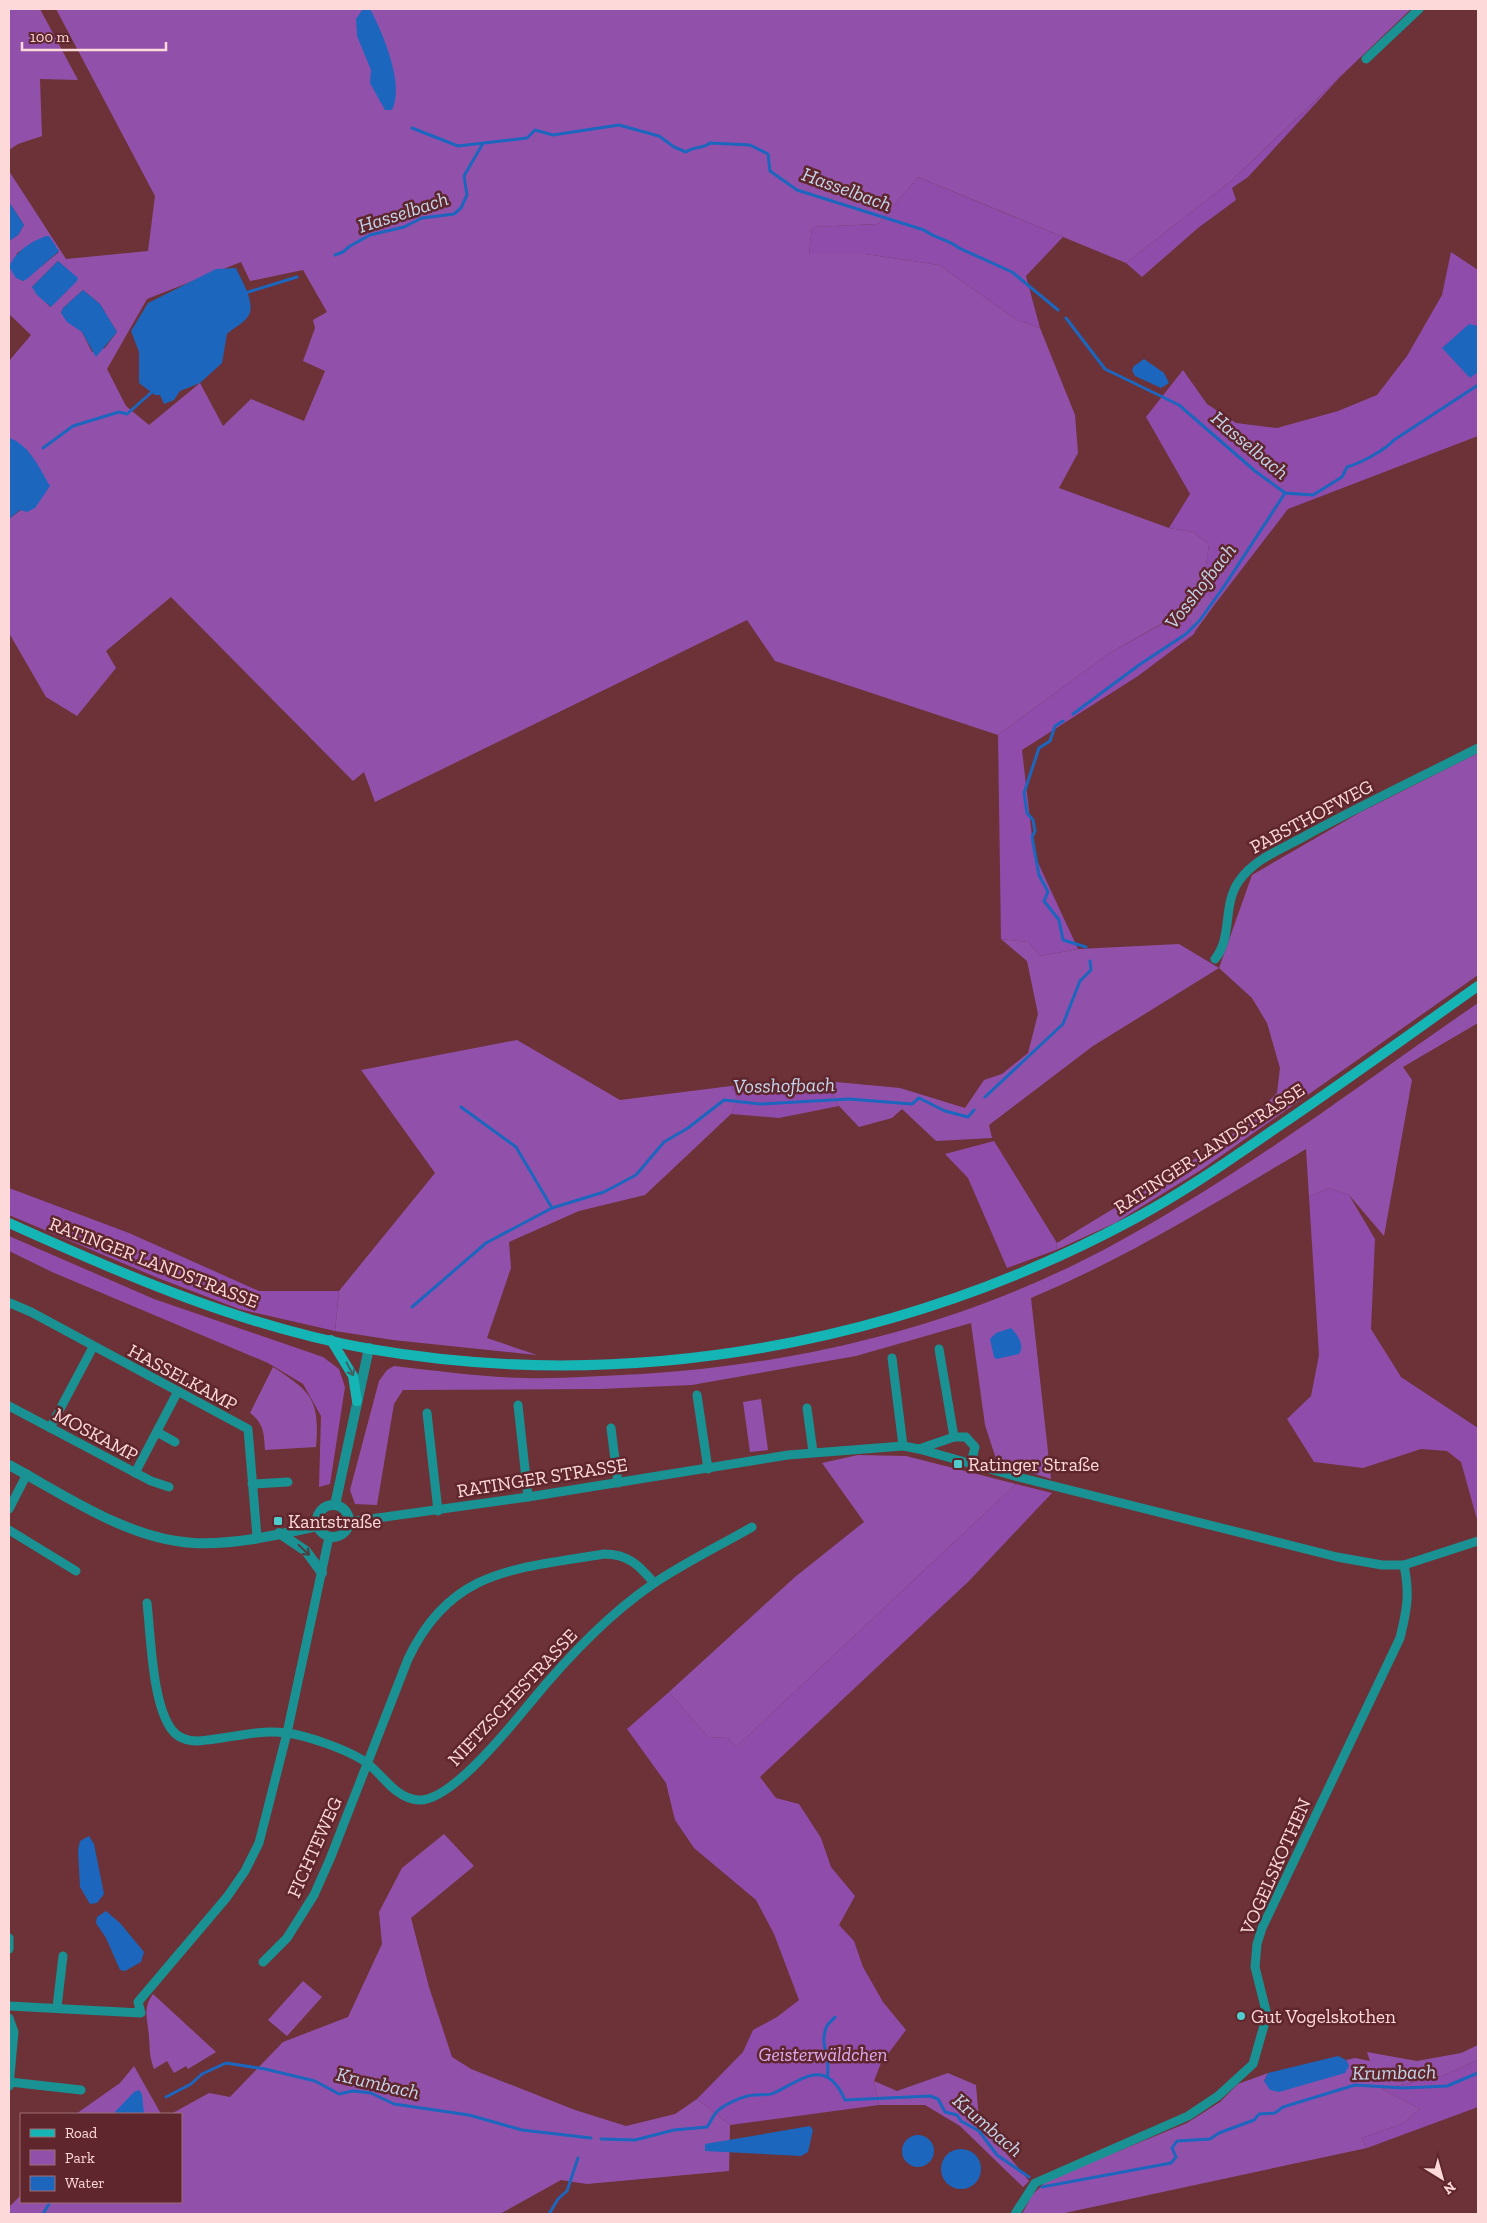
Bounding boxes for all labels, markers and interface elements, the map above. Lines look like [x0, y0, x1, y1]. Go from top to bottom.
scale bar [22, 20, 166, 52]
text: 100 m [30, 28, 69, 46]
water label: Hasselbach [799, 162, 895, 216]
water label: Hasselbach [355, 186, 451, 238]
water label: Hasselbach [1206, 406, 1294, 484]
water label: Vosshofbach [1159, 538, 1241, 634]
street label: PABSTHOFWEG [1246, 774, 1377, 859]
water label: Vosshofbach [733, 1072, 835, 1098]
street label: RATINGER LANDSTRASSE [1110, 1078, 1309, 1219]
street label: RATINGER LANDSTRASSE [46, 1212, 262, 1313]
street label: HASSELKAMP [124, 1339, 241, 1416]
one-way arrow [345, 1361, 355, 1376]
street label: MOSKAMP [49, 1403, 142, 1466]
street label: RATINGER STRASSE [455, 1453, 629, 1502]
place label: Ratinger Straße [968, 1453, 1099, 1476]
marker: Ratinger Straße [952, 1458, 964, 1470]
place label: Kantstraße [288, 1510, 381, 1533]
marker: Kantstraße [272, 1515, 284, 1527]
one-way arrow [297, 1544, 310, 1556]
street label: NIETZSCHESTRASSE [443, 1624, 582, 1771]
street label: FICHTEWEG [282, 1793, 347, 1901]
street label: VOGELSKOTHEN [1235, 1794, 1316, 1939]
place label: Gut Vogelskothen [1251, 2005, 1396, 2028]
marker: Gut Vogelskothen [1235, 2010, 1247, 2022]
park label: Geisterwäldchen [759, 2043, 887, 2066]
water label: Krumbach [1352, 2059, 1436, 2085]
water label: Krumbach [334, 2062, 422, 2104]
water label: Krumbach [948, 2088, 1028, 2162]
legend [20, 2113, 182, 2203]
text: Road [65, 2124, 98, 2142]
text: Park [65, 2149, 95, 2167]
north arrow [1417, 2153, 1467, 2203]
text: Water [65, 2174, 105, 2192]
text: N [1440, 2178, 1459, 2198]

